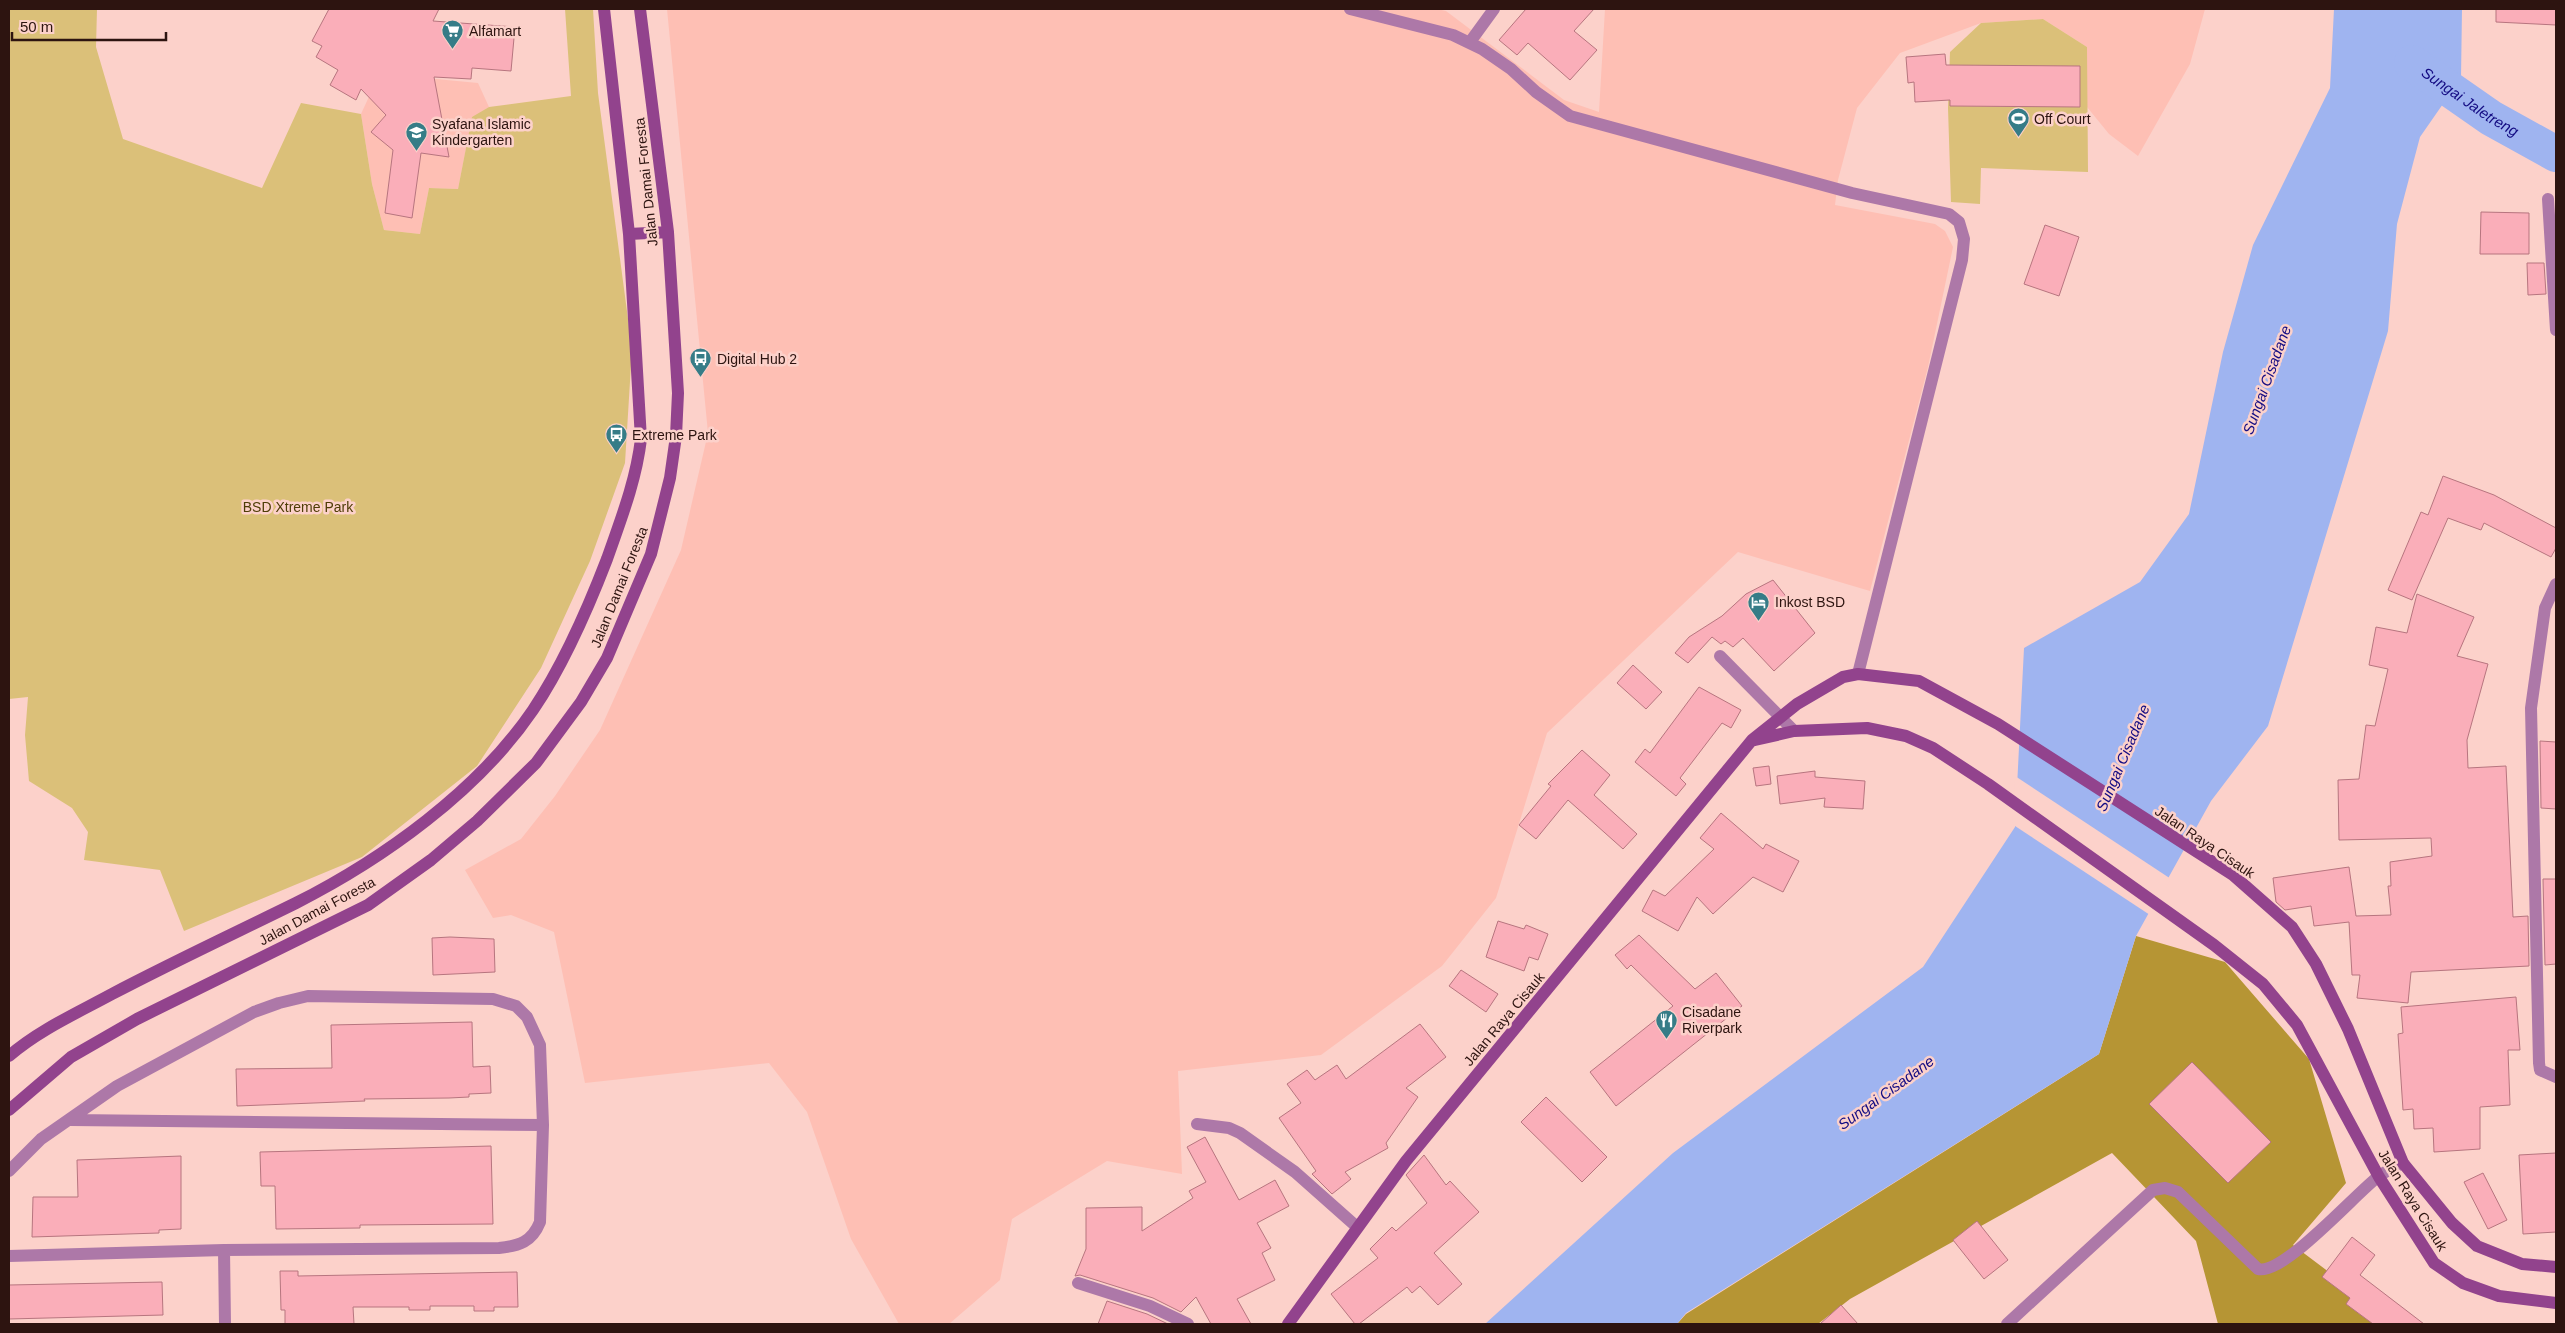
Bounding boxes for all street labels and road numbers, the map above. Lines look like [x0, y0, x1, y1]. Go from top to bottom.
street label: Jalan Damai Foresta [631, 117, 661, 247]
street label: Jalan Damai Foresta [587, 524, 651, 650]
street label: Jalan Raya Cisauk [2152, 803, 2259, 882]
street label: Jalan Damai Foresta [256, 874, 378, 948]
street label: Jalan Raya Cisauk [1460, 968, 1548, 1069]
street label: Jalan Raya Cisauk [2375, 1146, 2451, 1255]

